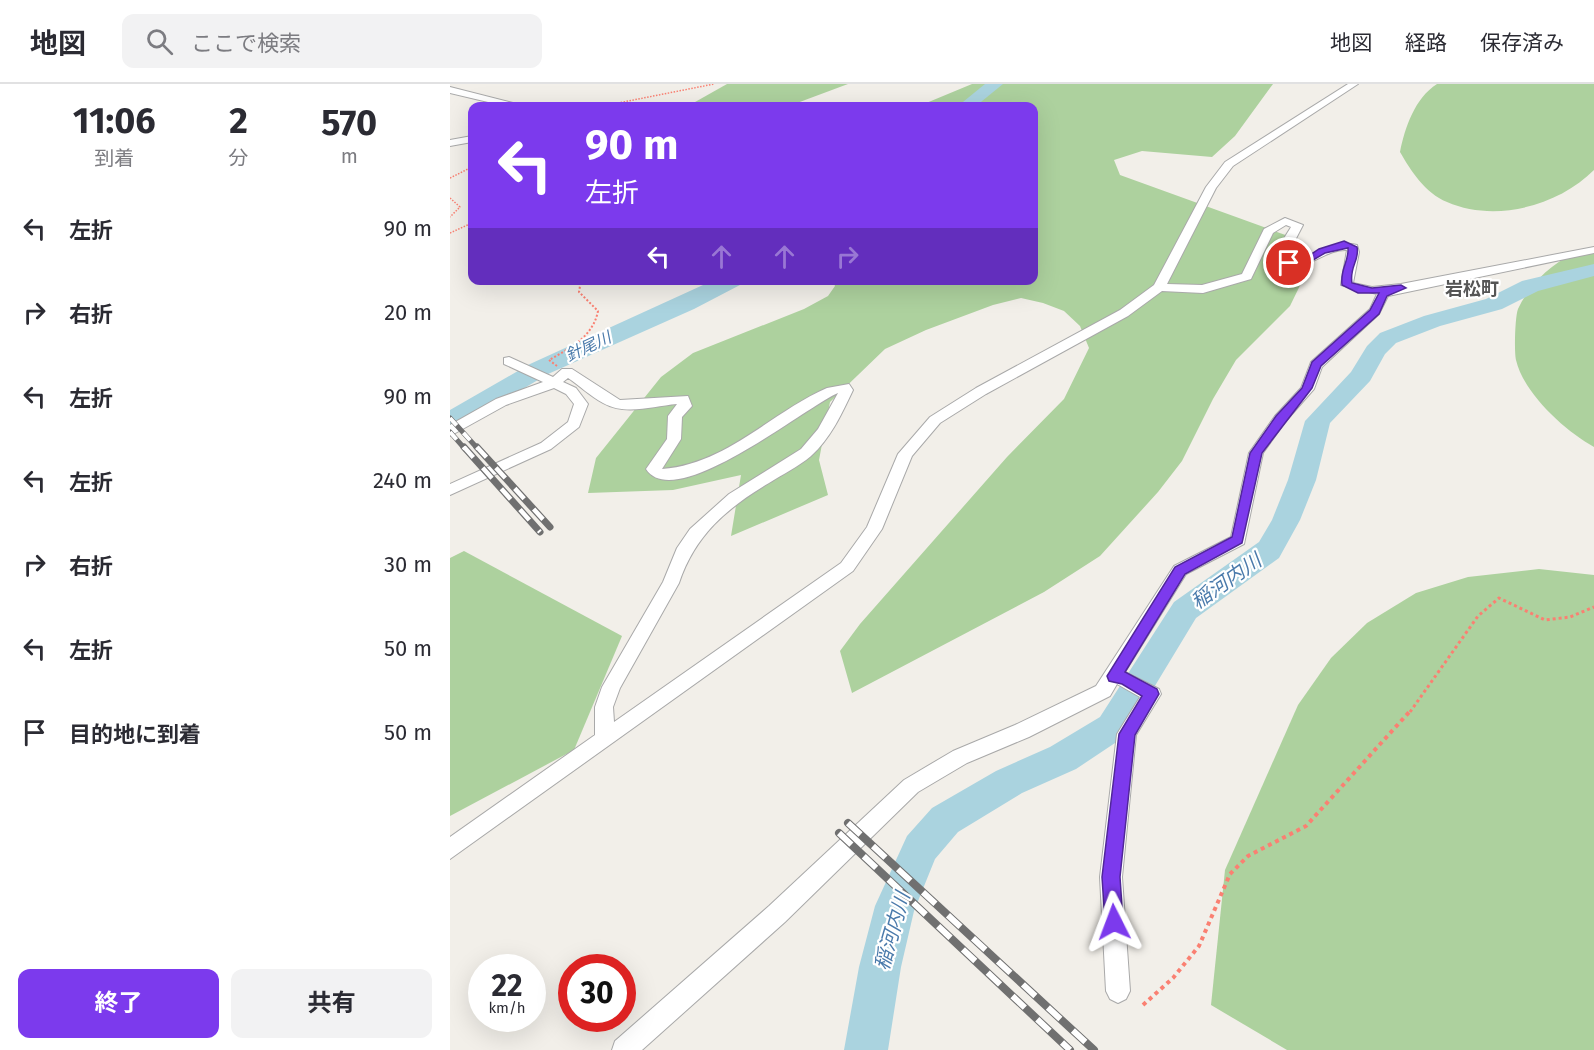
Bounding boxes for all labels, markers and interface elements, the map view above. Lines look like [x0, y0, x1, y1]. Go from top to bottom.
search box [122, 14, 542, 68]
icon: search [143, 25, 176, 58]
text: 地図 [30, 27, 86, 60]
text: ここで検索 [191, 30, 301, 57]
text: 地図 [1330, 30, 1372, 56]
text: 経路 [1405, 30, 1447, 56]
text: 保存済み [1480, 30, 1564, 56]
text: 11:06 [73, 99, 156, 143]
text: 2 [229, 99, 248, 143]
text: 570 [321, 101, 377, 145]
text: 90 m [585, 120, 679, 170]
icon: left [486, 126, 564, 204]
text: m [341, 144, 358, 168]
text: 到着 [94, 146, 134, 170]
text: 分 [228, 146, 248, 170]
text: 左折 [585, 177, 639, 209]
icon: left [18, 212, 51, 245]
text: 90 m [383, 215, 432, 242]
text: 左折 [69, 217, 113, 244]
pin [1263, 237, 1314, 288]
icon: left [642, 240, 675, 273]
icon: ahead [705, 240, 738, 273]
icon: ahead [768, 240, 801, 273]
icon: right [831, 240, 864, 273]
icon: arrive [1272, 246, 1305, 279]
district label: 岩松町 [1445, 278, 1499, 300]
icon: right [18, 296, 51, 329]
text: 20 m [384, 299, 432, 326]
text: 右折 [69, 301, 113, 328]
water label: 針尾川 [562, 327, 616, 365]
icon: left [18, 380, 51, 413]
text: 90 m [383, 383, 432, 410]
text: 左折 [69, 385, 113, 412]
icon: left [18, 464, 51, 497]
text: 240 m [373, 467, 432, 494]
text: 左折 [69, 469, 113, 496]
water label: 稲河内川 [1186, 547, 1267, 614]
icon: right [18, 548, 51, 581]
text: 30 m [384, 551, 432, 578]
text: 右折 [69, 553, 113, 580]
icon: left [18, 632, 51, 665]
text: 50 m [384, 635, 432, 662]
text: 左折 [69, 637, 113, 664]
icon: arrive [18, 716, 51, 749]
text: 50 m [384, 719, 432, 746]
text: 目的地に到着 [69, 721, 201, 748]
water label: 稲河内川 [869, 887, 915, 973]
position arrow [1082, 890, 1146, 954]
speed limit sign: 30 [558, 954, 636, 1032]
text: 22 [491, 968, 523, 1004]
button: 終了 [18, 969, 219, 1038]
button: 共有 [231, 969, 432, 1038]
text: km/h [488, 999, 526, 1017]

